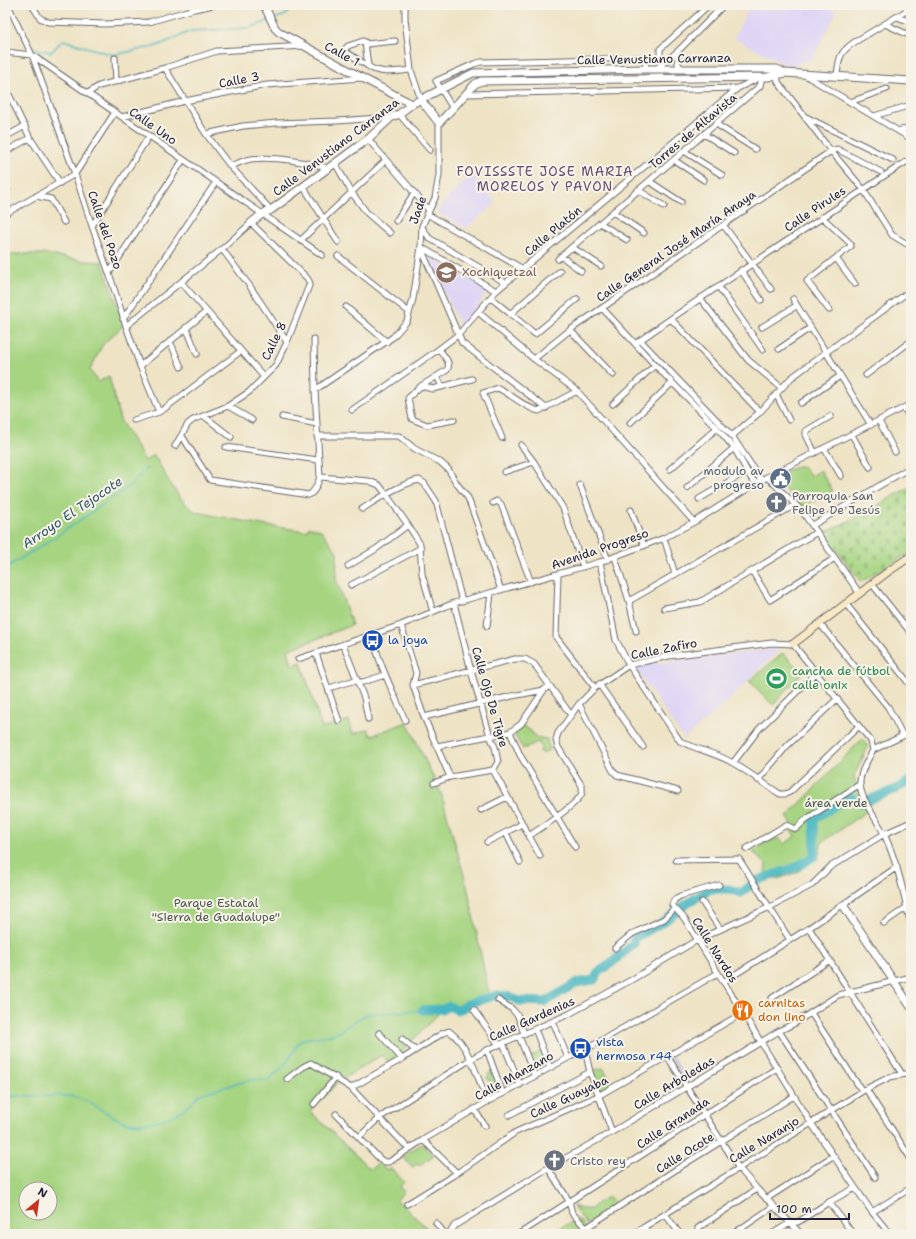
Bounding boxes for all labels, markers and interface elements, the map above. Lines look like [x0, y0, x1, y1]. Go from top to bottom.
street label: Calle 1 [322, 38, 362, 70]
street label: Calle Venustiano Carranza [577, 50, 732, 68]
street label: Calle 3 [217, 68, 261, 92]
street label: Torres de Altavista [646, 89, 741, 173]
street label: Calle Venustiano Carranza [270, 94, 403, 200]
street label: Calle Uno [126, 104, 180, 148]
district label: FOVISSSTE JOSE MARIA MORELOS Y PAVON [457, 163, 633, 195]
street label: Calle Pirules [781, 182, 849, 236]
street label: Calle General José María Anaya [593, 186, 759, 306]
street label: Calle del Pozo [84, 189, 126, 271]
street label: Jade [406, 194, 431, 226]
street label: Calle Platón [521, 202, 585, 260]
school or university icon: Xochiquetzal [433, 259, 459, 285]
place label: Xochiquetzal [462, 264, 537, 280]
street label: Calle 8 [258, 319, 290, 363]
place label: modulo av progreso [704, 463, 764, 493]
public building icon: modulo av progreso [767, 465, 793, 491]
water label: Arroyo El Tejocote [19, 473, 126, 552]
place label: Parroquia San Felipe De Jesús [792, 488, 880, 518]
church icon: Parroquia San Felipe De Jesús [763, 490, 789, 516]
street label: Avenida Progreso [549, 525, 651, 573]
bus stop icon: la joya [360, 627, 386, 653]
place label: la joya [388, 632, 428, 648]
street label: Calle Zafiro [630, 635, 698, 663]
street label: Calle Ojo De Tigre [468, 645, 512, 749]
place label: cancha de fútbol calle onix [792, 663, 890, 693]
sports icon: cancha de fútbol calle onix [763, 665, 789, 691]
park label: área verde [805, 795, 868, 811]
park label: Parque Estatal "Sierra de Guadalupe" [152, 895, 280, 925]
street label: Calle Nardos [688, 914, 742, 986]
street label: Calle Gardenias [487, 993, 577, 1045]
place label: carnitas don lino [758, 995, 805, 1025]
restaurant icon: carnitas don lino [729, 997, 755, 1023]
place label: vista hermosa r44 [596, 1034, 672, 1064]
bus stop icon: vista hermosa r44 [568, 1036, 594, 1062]
street label: Calle Manzano [472, 1048, 556, 1104]
street label: Calle Arboledas [630, 1052, 718, 1114]
street label: Calle Guayaba [527, 1072, 611, 1122]
street label: Calle Granada [634, 1093, 713, 1153]
street label: Calle Naranjo [726, 1113, 802, 1167]
street label: Calle Ocote [653, 1129, 717, 1177]
church icon: Cristo rey [541, 1148, 567, 1174]
place label: Cristo rey [570, 1153, 626, 1169]
north arrow [18, 1181, 58, 1221]
text: N [35, 1184, 50, 1202]
scale bar [770, 1195, 849, 1221]
text: 100 m [776, 1201, 812, 1217]

